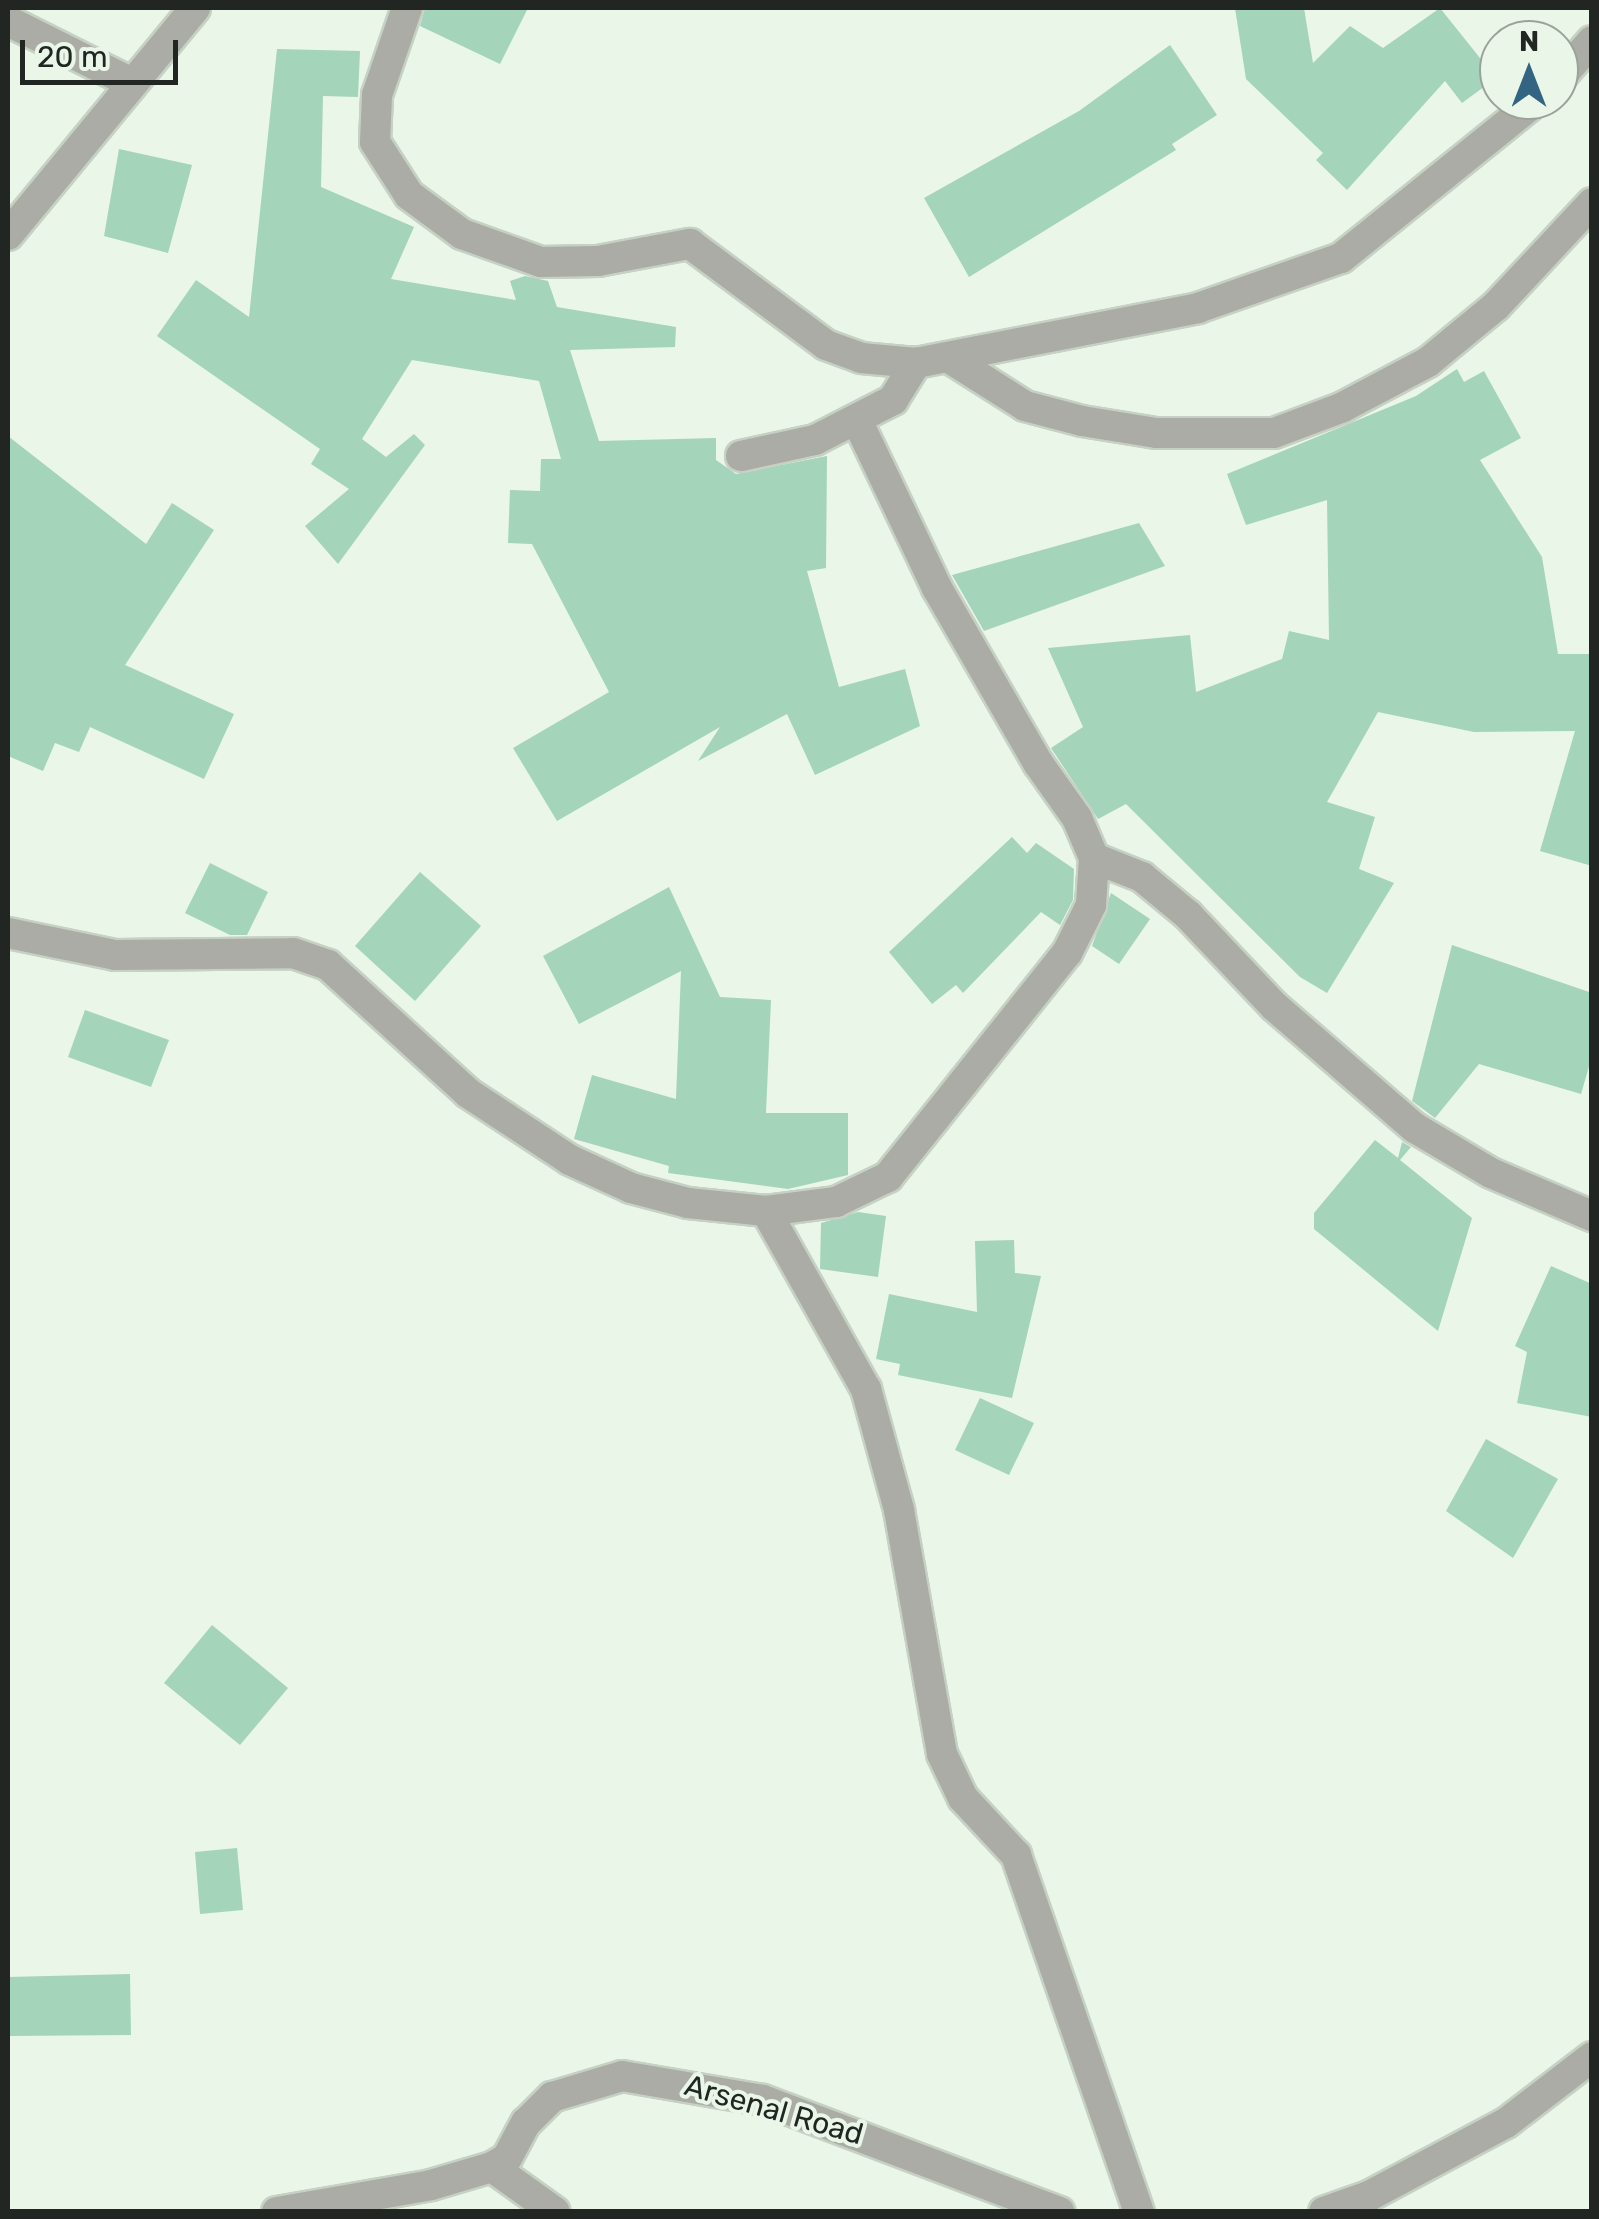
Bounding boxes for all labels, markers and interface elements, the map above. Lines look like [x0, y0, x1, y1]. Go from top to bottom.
scale bar [25, 20, 182, 82]
north arrow [1479, 20, 1579, 120]
text: N [1519, 25, 1539, 58]
text: 20 m [37, 39, 108, 75]
street label: Arsenal Road [681, 2067, 867, 2153]

